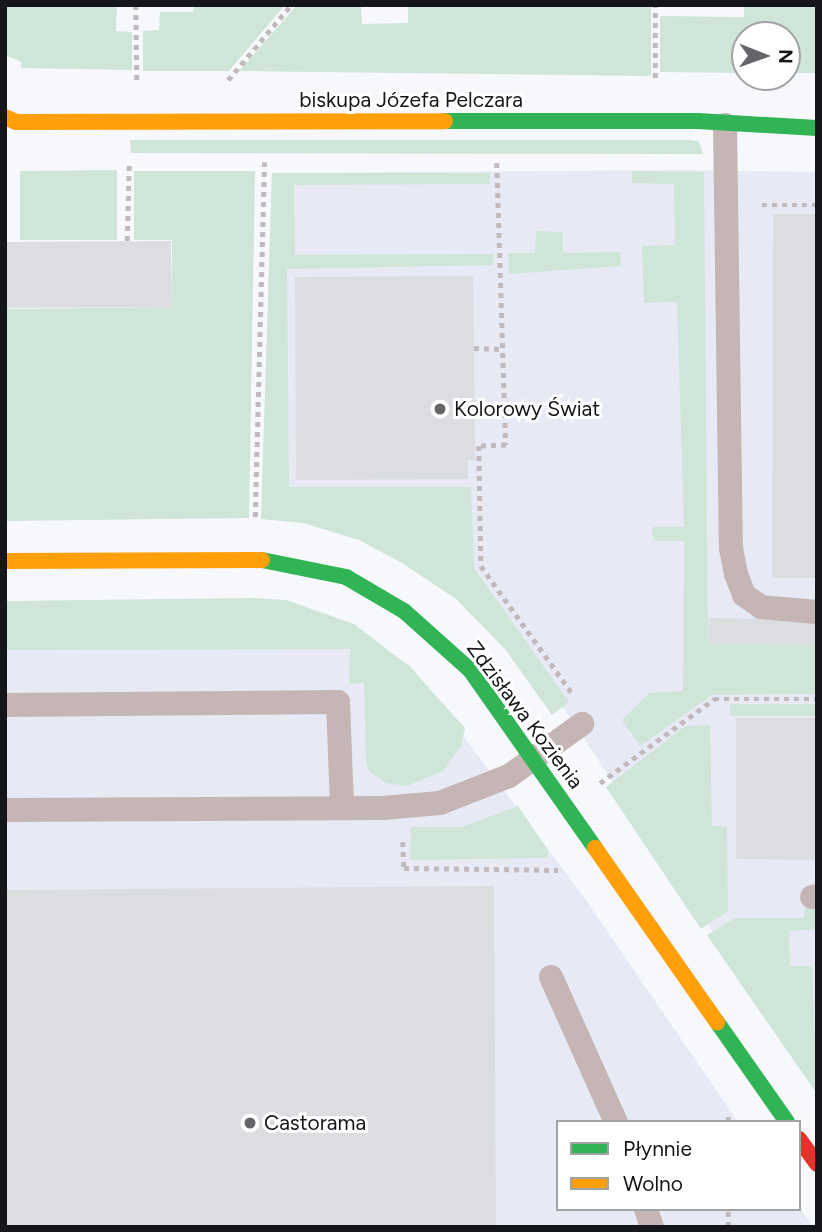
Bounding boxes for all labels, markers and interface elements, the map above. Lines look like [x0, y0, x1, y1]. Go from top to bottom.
north arrow [731, 21, 801, 91]
text: N [774, 49, 797, 64]
street label: biskupa Józefa Pelczara [299, 87, 523, 113]
place label: Kolorowy Świat [454, 396, 600, 422]
marker: Kolorowy Świat [432, 401, 448, 417]
street label: Zdzisława Kozienia [461, 636, 589, 794]
place label: Castorama [264, 1110, 366, 1136]
marker: Castorama [242, 1115, 258, 1131]
legend [556, 1120, 801, 1211]
text: Płynnie [623, 1136, 692, 1161]
text: Wolno [623, 1171, 683, 1196]

